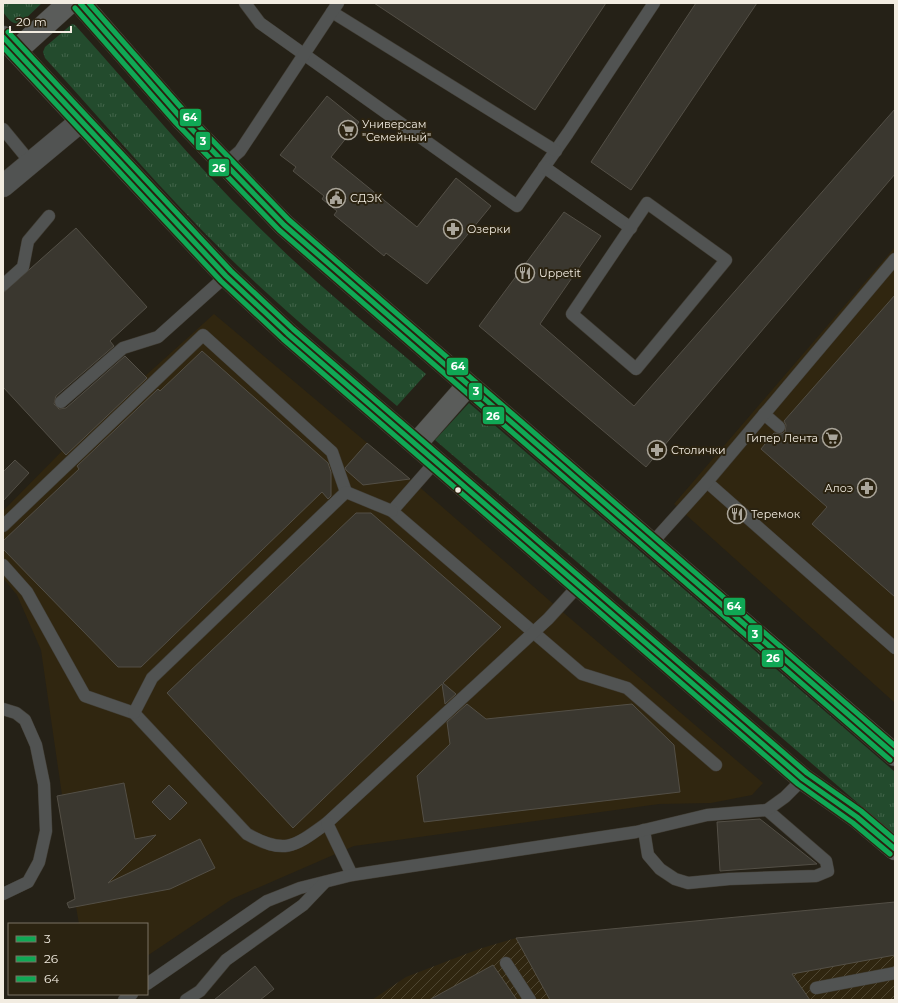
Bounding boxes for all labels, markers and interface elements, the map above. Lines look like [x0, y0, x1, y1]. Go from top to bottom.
scale bar [10, 8, 71, 34]
text: 20 m [16, 14, 47, 29]
line badge: 64 [179, 108, 202, 127]
text: 64 [183, 110, 198, 124]
place label: Универсам "Семейный" [362, 117, 431, 144]
supermarket icon: Универсам "Семейный" [337, 119, 359, 141]
line badge: 3 [195, 131, 211, 151]
text: 3 [199, 134, 207, 148]
line badge: 26 [208, 158, 230, 177]
text: 26 [212, 161, 226, 175]
public building icon: СДЭК [325, 187, 347, 209]
place label: СДЭК [350, 191, 382, 205]
pharmacy icon: Озерки [442, 218, 464, 240]
place label: Озерки [467, 222, 511, 236]
restaurant icon: Uppetit [514, 262, 536, 284]
place label: Uppetit [539, 266, 582, 280]
line badge: 64 [446, 357, 469, 376]
text: 64 [451, 359, 466, 373]
line badge: 3 [468, 382, 483, 401]
text: 3 [472, 384, 480, 398]
line badge: 26 [482, 406, 505, 425]
text: 26 [486, 409, 500, 423]
supermarket icon: Гипер Лента [821, 427, 843, 449]
place label: Гипер Лента [746, 431, 818, 445]
pharmacy icon: Столички [646, 439, 668, 461]
place label: Столички [671, 443, 726, 457]
pharmacy icon: Алоэ [856, 477, 878, 499]
place label: Алоэ [825, 481, 853, 495]
unlabelled marker [453, 485, 463, 495]
restaurant icon: Теремок [726, 503, 748, 525]
place label: Теремок [751, 507, 801, 521]
line badge: 64 [723, 597, 746, 616]
text: 64 [727, 599, 742, 613]
line badge: 3 [747, 624, 763, 643]
text: 3 [751, 627, 759, 641]
line badge: 26 [761, 649, 784, 668]
text: 26 [766, 651, 780, 665]
legend [8, 923, 148, 995]
text: 3 [44, 931, 51, 946]
text: 26 [44, 951, 58, 966]
text: 64 [44, 971, 59, 986]

